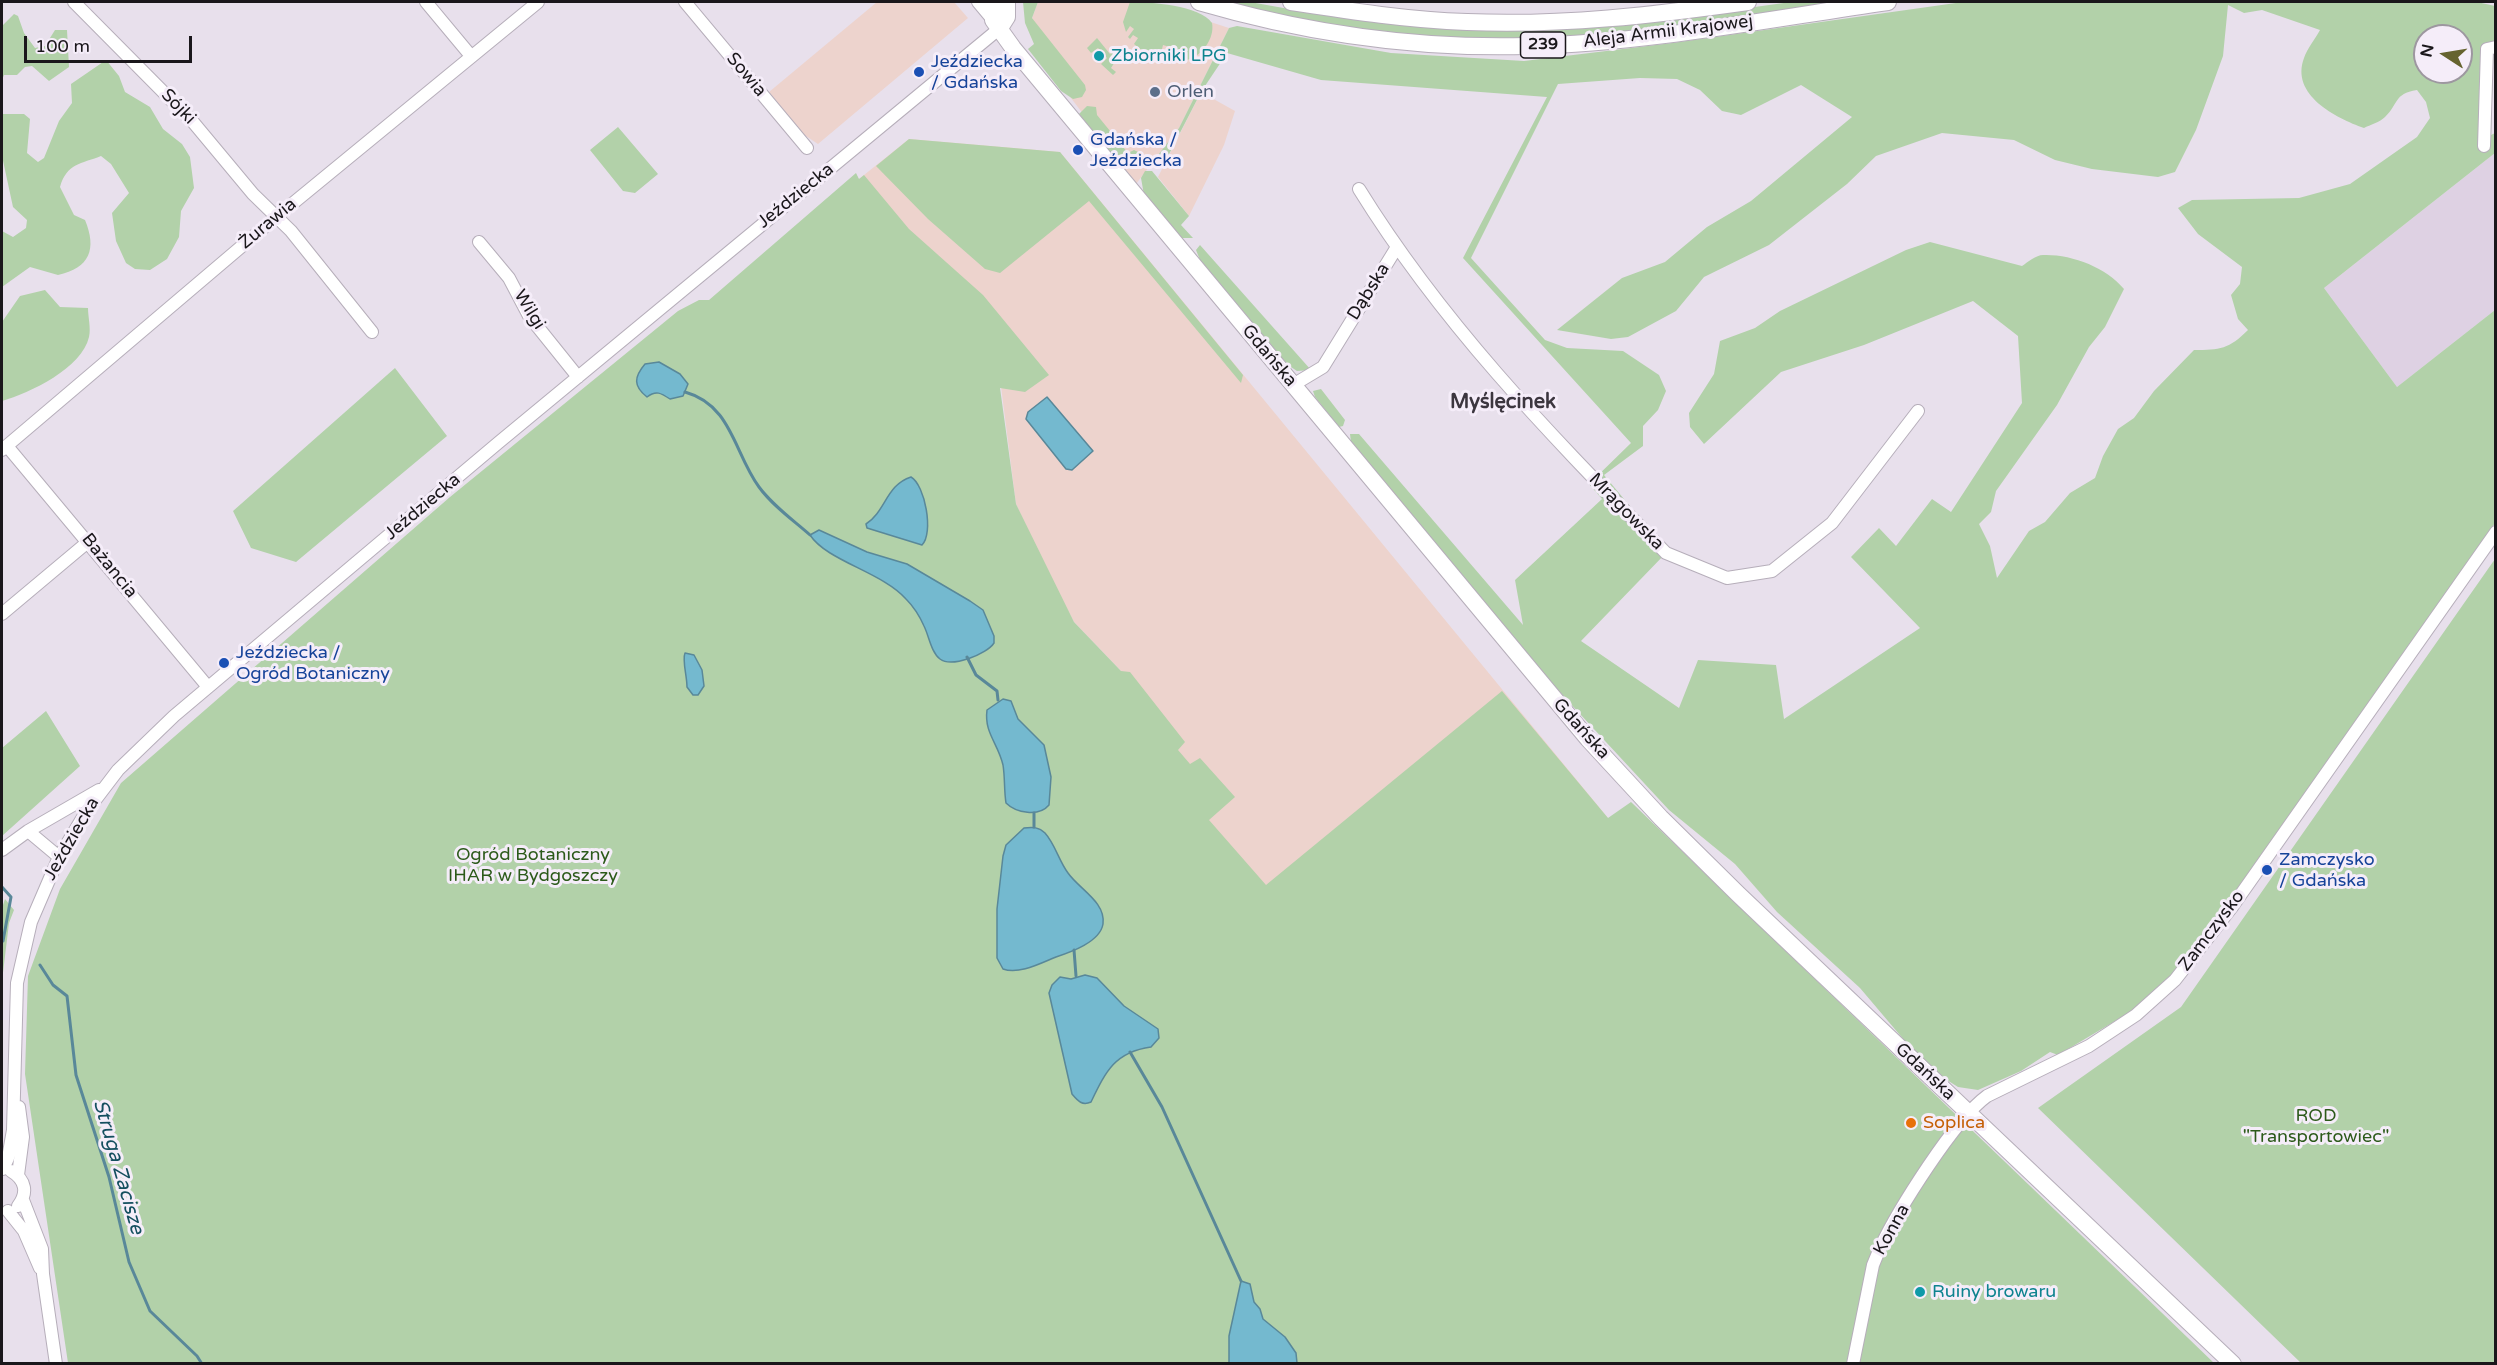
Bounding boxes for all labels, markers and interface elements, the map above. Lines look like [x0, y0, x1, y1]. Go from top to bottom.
street label: Aleja Armii Krajowej [1582, 11, 1754, 53]
scale bar [27, 24, 195, 62]
north arrow [2413, 24, 2473, 84]
road number: 239 [1520, 32, 1566, 58]
text: 100 m [35, 35, 90, 57]
text: N [2416, 42, 2438, 59]
place label: Zbiorniki LPG [1111, 45, 1227, 67]
street label: Sowia [721, 49, 771, 101]
marker: Zbiorniki LPG [1092, 49, 1106, 63]
place label: Jeździecka / Gdańska [931, 51, 1023, 94]
marker: Jeździecka / Gdańska [912, 65, 926, 79]
place label: Orlen [1167, 81, 1214, 103]
street label: Sójki [156, 85, 200, 129]
marker: Orlen [1148, 85, 1162, 99]
place label: Gdańska / Jeździecka [1090, 129, 1182, 172]
marker: Gdańska / Jeździecka [1071, 143, 1085, 157]
street label: Jeździecka [754, 159, 838, 233]
street label: Żurawia [235, 194, 301, 254]
street label: Dąbska [1343, 260, 1395, 324]
street label: Wilgi [508, 286, 550, 334]
street label: Gdańska [1237, 321, 1301, 391]
district label: Myślęcinek [1450, 391, 1556, 415]
street label: Jeździecka [381, 469, 465, 545]
street label: Mrągowska [1584, 469, 1668, 555]
street label: Bażancia [76, 529, 142, 603]
place label: Jeździecka / Ogród Botaniczny [236, 642, 390, 684]
marker: Jeździecka / Ogród Botaniczny [217, 656, 231, 670]
street label: Gdańska [1548, 694, 1614, 764]
street label: Jeździecka [40, 794, 104, 884]
park label: Ogród Botaniczny IHAR w Bydgoszczy [448, 844, 618, 886]
place label: Zamczysko / Gdańska [2279, 849, 2375, 892]
marker: Zamczysko / Gdańska [2260, 863, 2274, 877]
street label: Zamczysko [2175, 886, 2249, 976]
street label: Gdańska [1890, 1039, 1960, 1105]
water label: Struga Zacisze [87, 1097, 149, 1237]
park label: ROD "Transportowiec" [2243, 1105, 2389, 1148]
place label: Soplica [1923, 1112, 1985, 1134]
marker: Soplica [1904, 1116, 1918, 1130]
street label: Konna [1869, 1201, 1915, 1259]
place label: Ruiny browaru [1932, 1281, 2056, 1303]
marker: Ruiny browaru [1913, 1285, 1927, 1299]

